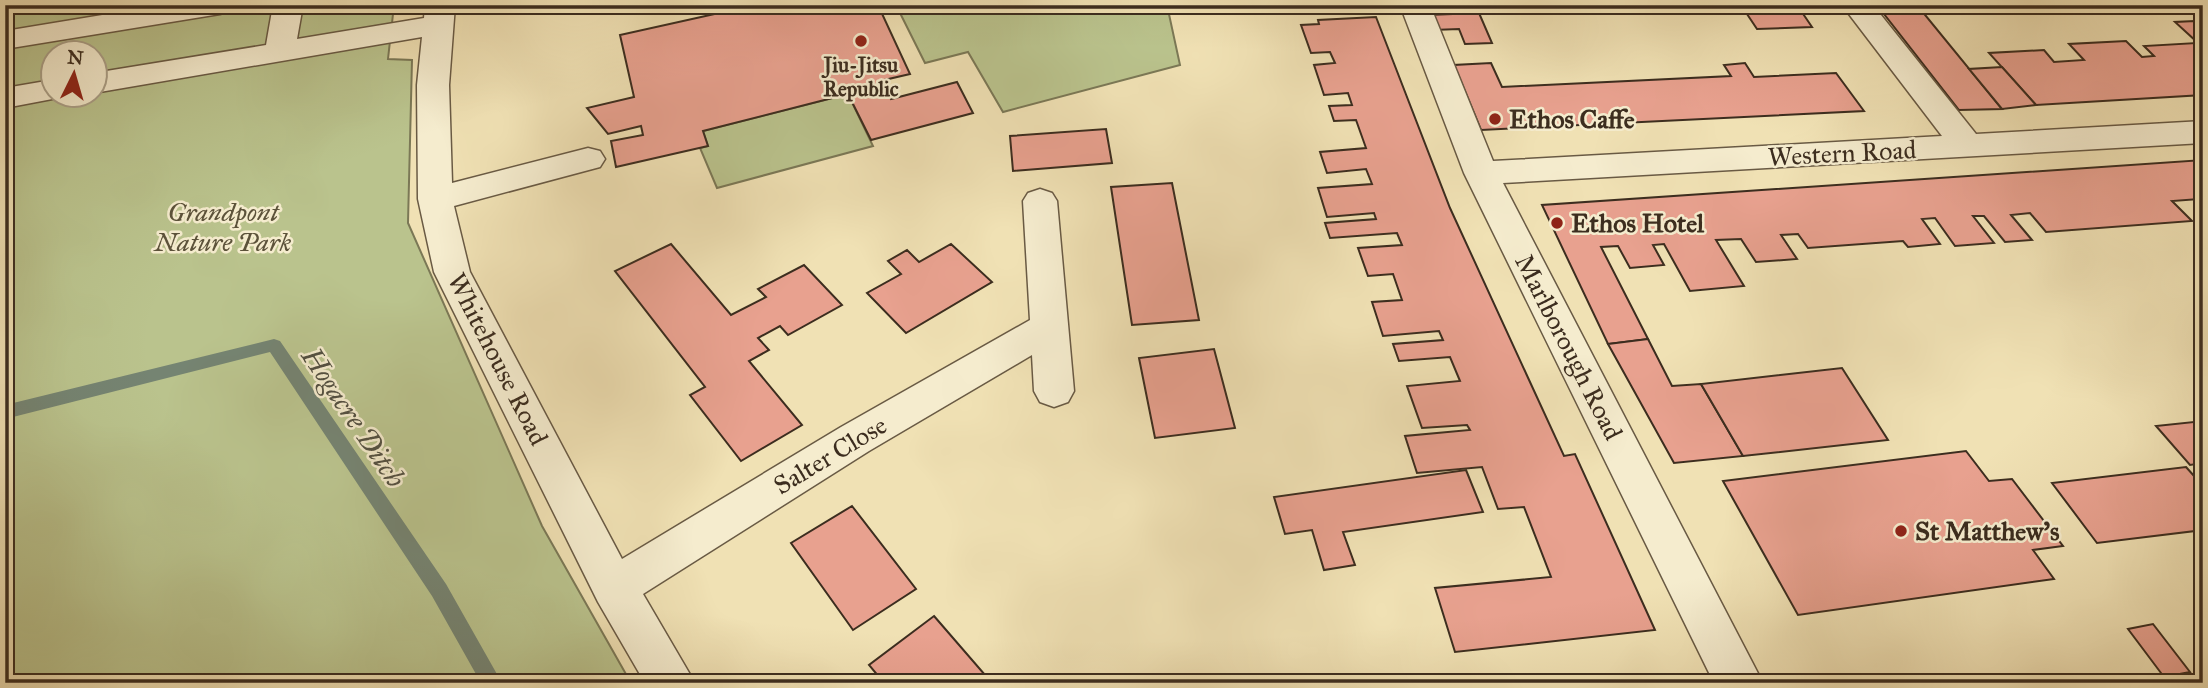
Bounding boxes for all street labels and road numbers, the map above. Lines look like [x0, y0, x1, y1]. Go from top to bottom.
street label: Western Road [1767, 133, 1917, 173]
street label: Marlborough Road [1508, 249, 1630, 445]
street label: Whitehouse Road [441, 267, 555, 451]
street label: Salter Close [768, 409, 893, 501]

